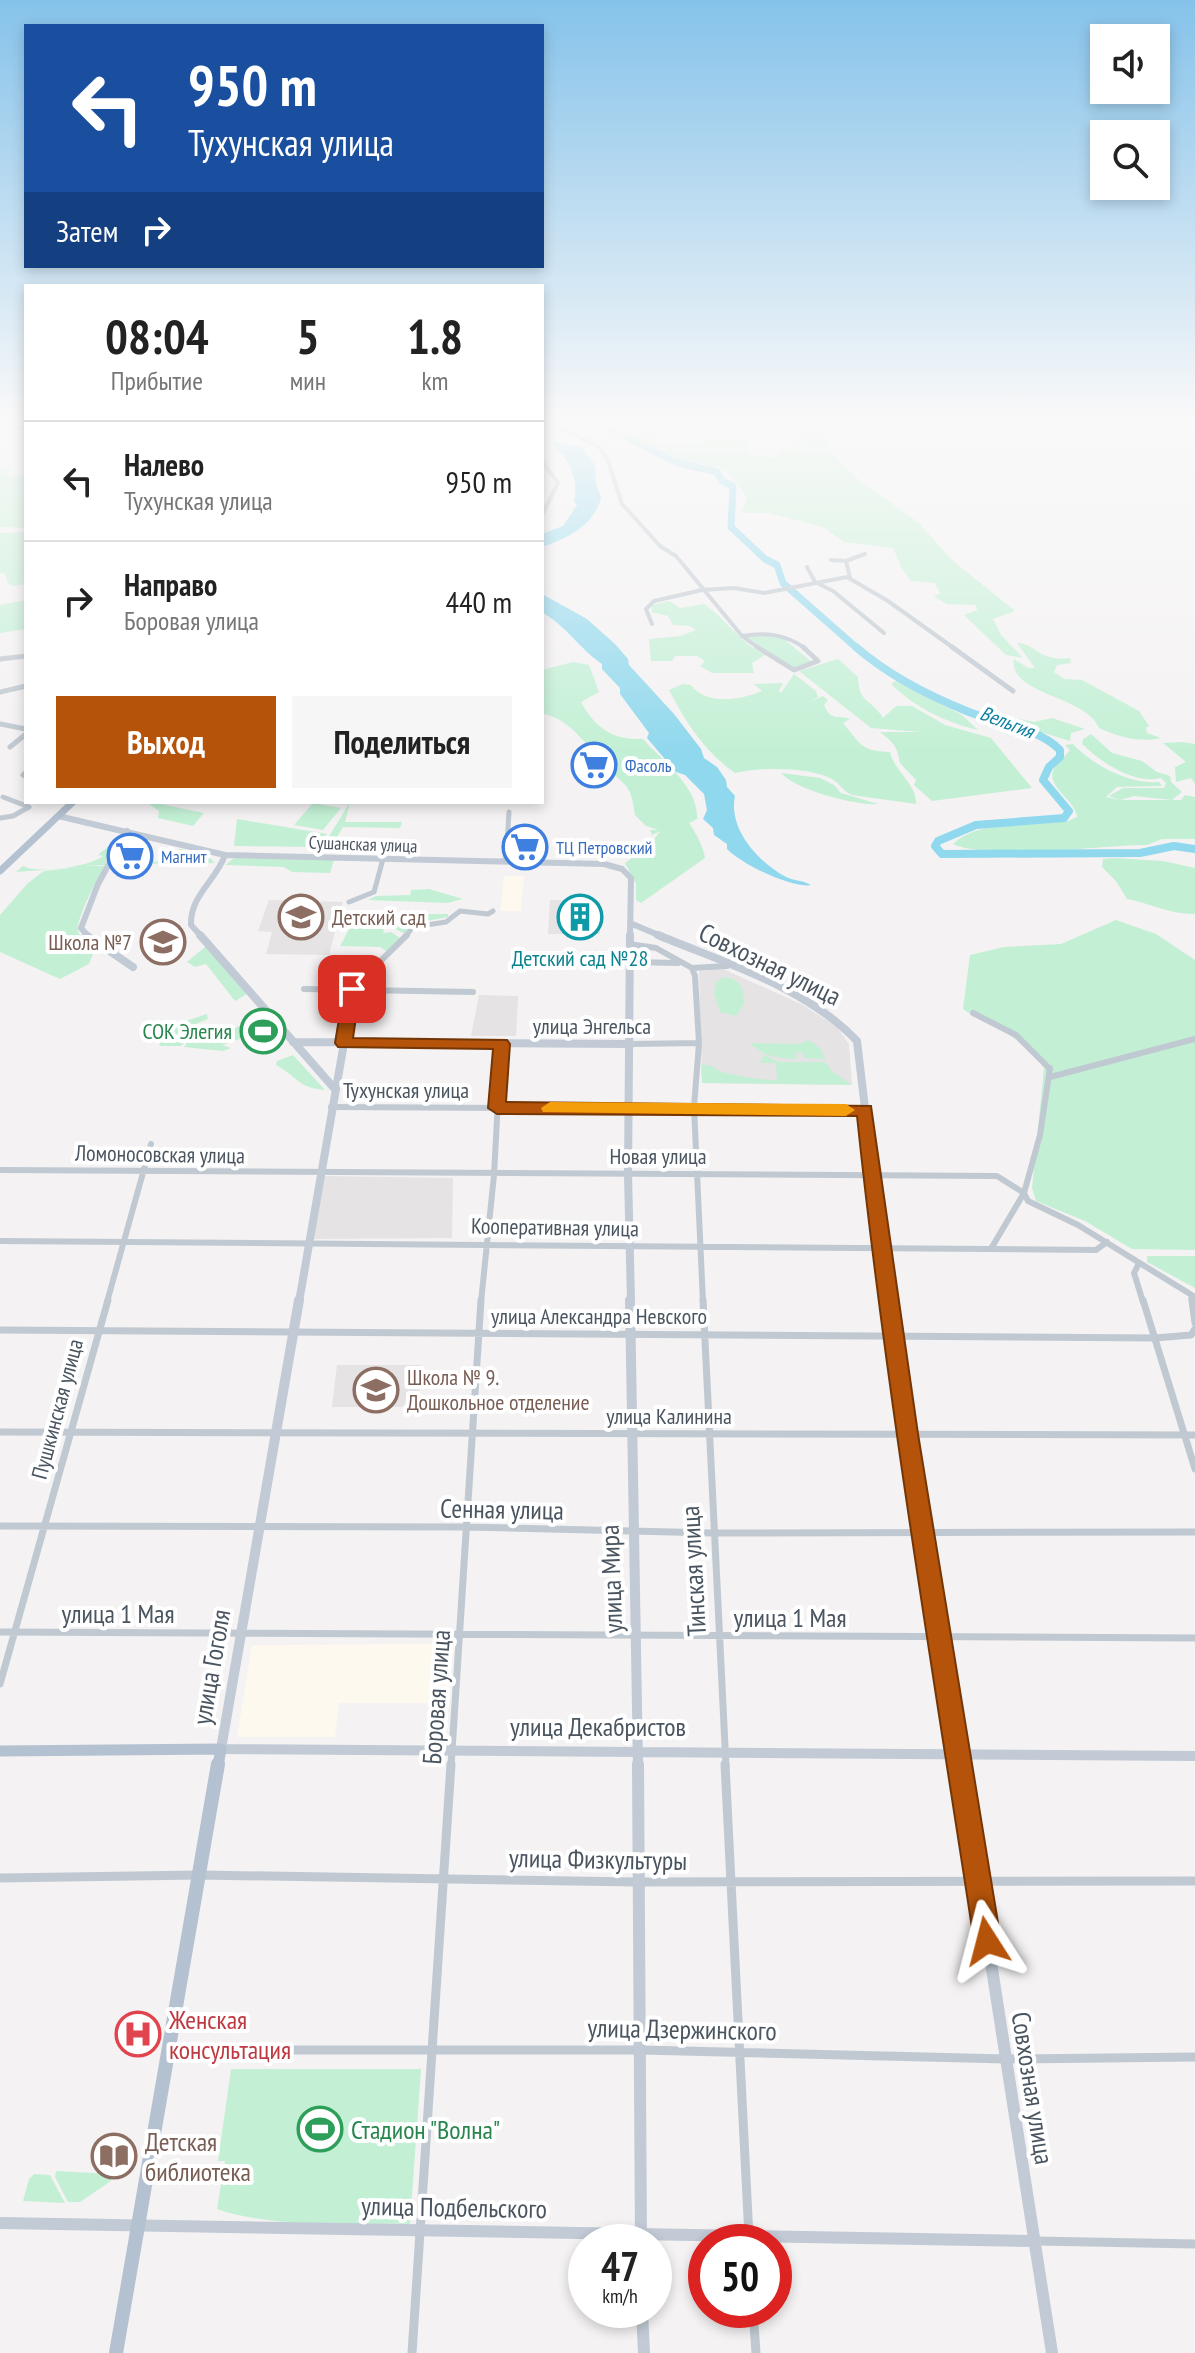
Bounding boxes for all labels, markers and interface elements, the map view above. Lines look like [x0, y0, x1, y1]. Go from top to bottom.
map controls [1090, 24, 1170, 200]
button: sound [1090, 24, 1170, 104]
text: 950 m [188, 49, 317, 121]
icon: left [56, 56, 160, 160]
text: Тухунская улица [188, 119, 394, 166]
button: search [1090, 120, 1170, 200]
icon: right [134, 208, 178, 252]
text: Затем [56, 211, 118, 250]
text: 08:04 [105, 305, 209, 367]
text: 5 [296, 305, 319, 367]
text: 1.8 [407, 305, 463, 367]
text: Прибытие [111, 364, 203, 397]
text: мин [290, 364, 326, 397]
text: km [422, 364, 449, 397]
text: Налево [124, 445, 204, 484]
icon: left [56, 459, 100, 503]
text: 950 m [446, 462, 512, 501]
text: Тухунская улица [124, 484, 273, 517]
text: Направо [124, 565, 217, 604]
icon: right [56, 579, 100, 623]
text: 440 m [446, 582, 512, 621]
text: Боровая улица [124, 604, 259, 637]
button: Выход [56, 696, 276, 788]
button: Поделиться [292, 696, 512, 788]
water label: Вельгия [976, 700, 1040, 745]
supermarket icon: Фасоль [570, 741, 618, 789]
place label: Фасоль [625, 754, 672, 777]
supermarket icon: ТЦ Петровский [501, 823, 549, 871]
street label: Сушанская улица [308, 831, 418, 857]
supermarket icon: Магнит [106, 832, 154, 880]
place label: ТЦ Петровский [556, 836, 652, 859]
place label: Магнит [161, 845, 207, 868]
school or university icon: Детский сад [277, 893, 325, 941]
building icon: Детский сад №28 [556, 893, 604, 941]
place label: Детский сад [332, 903, 426, 931]
street label: Совхозная улица [694, 915, 846, 1013]
school or university icon: Школа №7 [139, 918, 187, 966]
place label: Школа №7 [48, 928, 132, 956]
place label: Детский сад №28 [512, 944, 648, 972]
pin [318, 955, 386, 1023]
icon: arrive [330, 967, 374, 1011]
sports icon: СОК Элегия [239, 1007, 287, 1055]
street label: улица Энгельса [533, 1012, 651, 1040]
place label: СОК Элегия [142, 1017, 232, 1045]
street label: Тухунская улица [343, 1076, 469, 1104]
street label: Ломоносовская улица [74, 1139, 245, 1169]
street label: Новая улица [609, 1142, 707, 1170]
street label: Кооперативная улица [471, 1212, 639, 1242]
street label: улица Александра Невского [491, 1302, 707, 1330]
street label: Пушкинская улица [25, 1336, 89, 1482]
place label: Школа № 9. Дошкольное отделение [407, 1363, 590, 1416]
school or university icon: Школа № 9. Дошкольное отделение [352, 1366, 400, 1414]
street label: улица Калинина [606, 1402, 732, 1430]
street label: Сенная улица [440, 1491, 564, 1527]
street label: Тинская улица [673, 1505, 713, 1637]
street label: улица Мира [593, 1524, 629, 1634]
street label: улица 1 Мая [61, 1597, 175, 1630]
street label: улица 1 Мая [733, 1601, 847, 1634]
street label: улица Гоголя [185, 1607, 237, 1727]
street label: Боровая улица [415, 1629, 457, 1765]
street label: улица Декабристов [510, 1710, 686, 1743]
street label: улица Физкультуры [509, 1841, 687, 1877]
position arrow [945, 1899, 1029, 1983]
place label: Женская консультация [168, 2003, 291, 2066]
street label: Совхозная улица [1005, 2009, 1061, 2167]
hospital icon: Женская консультация [114, 2010, 162, 2058]
street label: улица Дзержинского [587, 2011, 777, 2047]
sports icon: Стадион "Волна" [296, 2105, 344, 2153]
place label: Стадион "Волна" [351, 2113, 500, 2146]
place label: Детская библиотека [145, 2125, 251, 2188]
library icon: Детская библиотека [90, 2132, 138, 2180]
street label: улица Подбельского [361, 2189, 547, 2225]
speed limit sign: 50 [688, 2224, 792, 2328]
text: 47 [601, 2240, 639, 2292]
text: km/h [602, 2283, 638, 2309]

